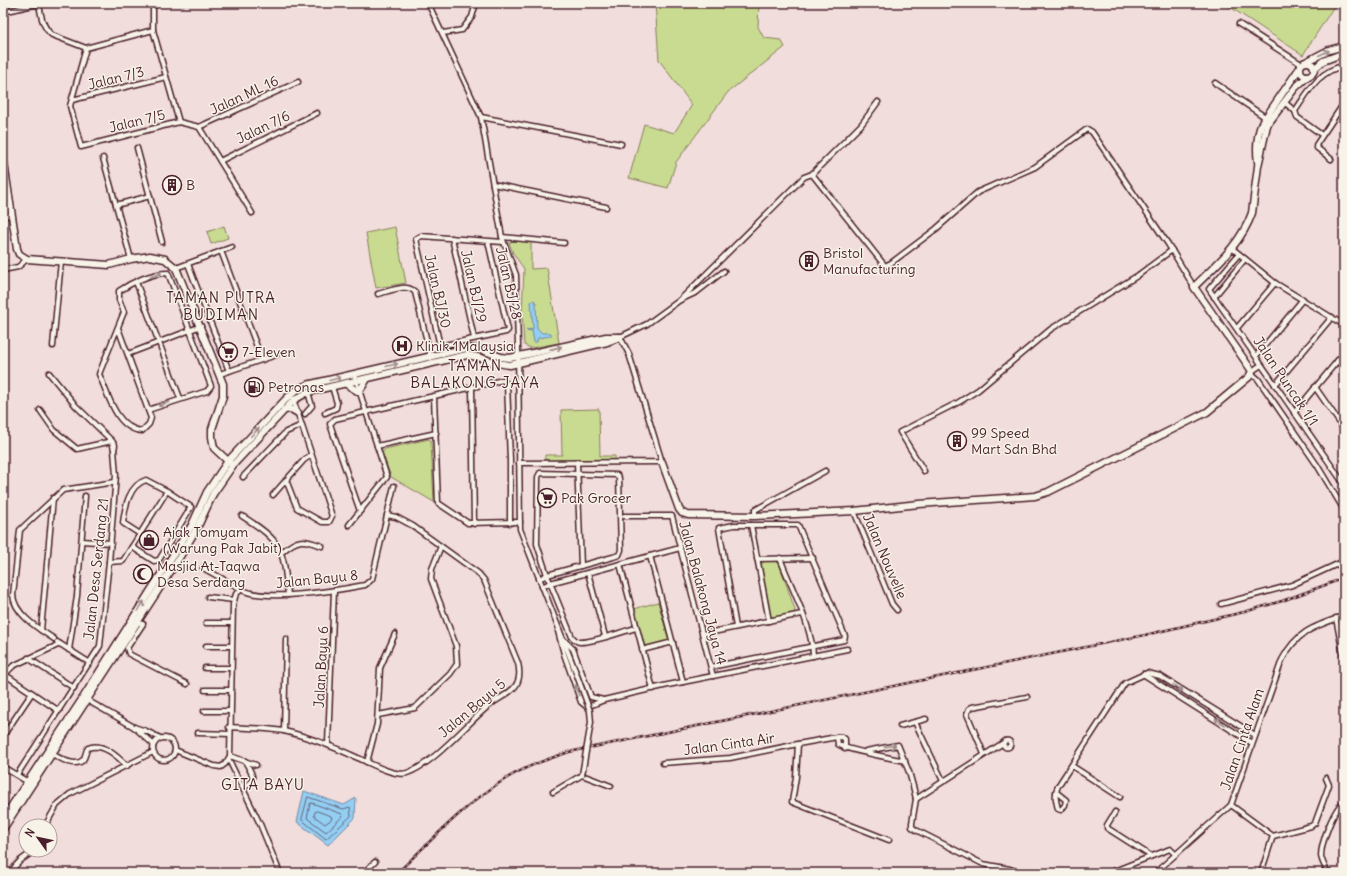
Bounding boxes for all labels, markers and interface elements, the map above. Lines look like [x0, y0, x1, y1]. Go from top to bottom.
one-way arrow [1318, 48, 1330, 56]
street label: Jalan 7/3 [86, 62, 146, 94]
street label: Jalan ML 16 [207, 71, 281, 119]
street label: Jalan 7/5 [107, 105, 167, 137]
street label: Jalan 7/6 [233, 106, 293, 148]
building icon: B [161, 174, 183, 196]
place label: B [186, 176, 195, 194]
place label: Bristol Manufacturing [823, 244, 916, 278]
street label: Jalan BJ/28 [492, 245, 526, 321]
street label: Jalan BJ/29 [457, 248, 491, 324]
building icon: Bristol Manufacturing [798, 250, 820, 272]
street label: Jalan BJ/30 [421, 252, 455, 330]
one-way arrow [150, 271, 162, 279]
district label: TAMAN PUTRA BUDIMAN [166, 288, 276, 324]
street label: Jalan Puncak 1/1 [1249, 333, 1323, 429]
hospital icon: Klinik 1Malaysia [391, 335, 413, 357]
place label: Klinik 1Malaysia [416, 337, 514, 355]
supermarket icon: 7-Eleven [217, 341, 239, 363]
place label: 7-Eleven [242, 343, 296, 361]
one-way arrow [550, 344, 563, 352]
district label: TAMAN BALAKONG JAYA [410, 356, 540, 392]
one-way arrow [385, 361, 398, 368]
one-way arrow [328, 374, 341, 382]
fuel station icon: Petronas [243, 376, 265, 398]
place label: Petronas [268, 378, 324, 396]
one-way arrow [158, 401, 171, 408]
place label: 99 Speed Mart Sdn Bhd [971, 424, 1057, 458]
one-way arrow [250, 427, 259, 438]
building icon: 99 Speed Mart Sdn Bhd [946, 430, 968, 452]
supermarket icon: Pak Grocer [536, 487, 558, 509]
place label: Pak Grocer [561, 489, 632, 507]
street label: Jalan Desa Serdang 21 [80, 497, 112, 641]
street label: Jalan Nouvelle [859, 510, 911, 602]
street label: Jalan Balakong Jaya 14 [675, 519, 731, 667]
place label: Ajak Tomyam (Warung Pak Jabit) [163, 523, 282, 557]
shop icon: Ajak Tomyam (Warung Pak Jabit) [138, 529, 160, 551]
place label: Masjid At-Taqwa Desa Serdang [157, 557, 260, 591]
mosque icon: Masjid At-Taqwa Desa Serdang [132, 563, 154, 585]
street label: Jalan Bayu 8 [275, 566, 359, 592]
one-way arrow [138, 600, 146, 612]
street label: Jalan Bayu 6 [310, 625, 332, 709]
street label: Jalan Bayu 5 [435, 675, 509, 741]
one-way arrow [573, 684, 580, 697]
one-way arrow [1172, 684, 1184, 692]
street label: Jalan Cinta Alam [1216, 686, 1268, 792]
one-way arrow [1214, 718, 1225, 726]
street label: Jalan Cinta Air [682, 729, 776, 759]
one-way arrow [883, 742, 896, 750]
district label: GITA BAYU [221, 775, 305, 794]
north arrow [18, 818, 58, 858]
text: N [22, 826, 38, 840]

